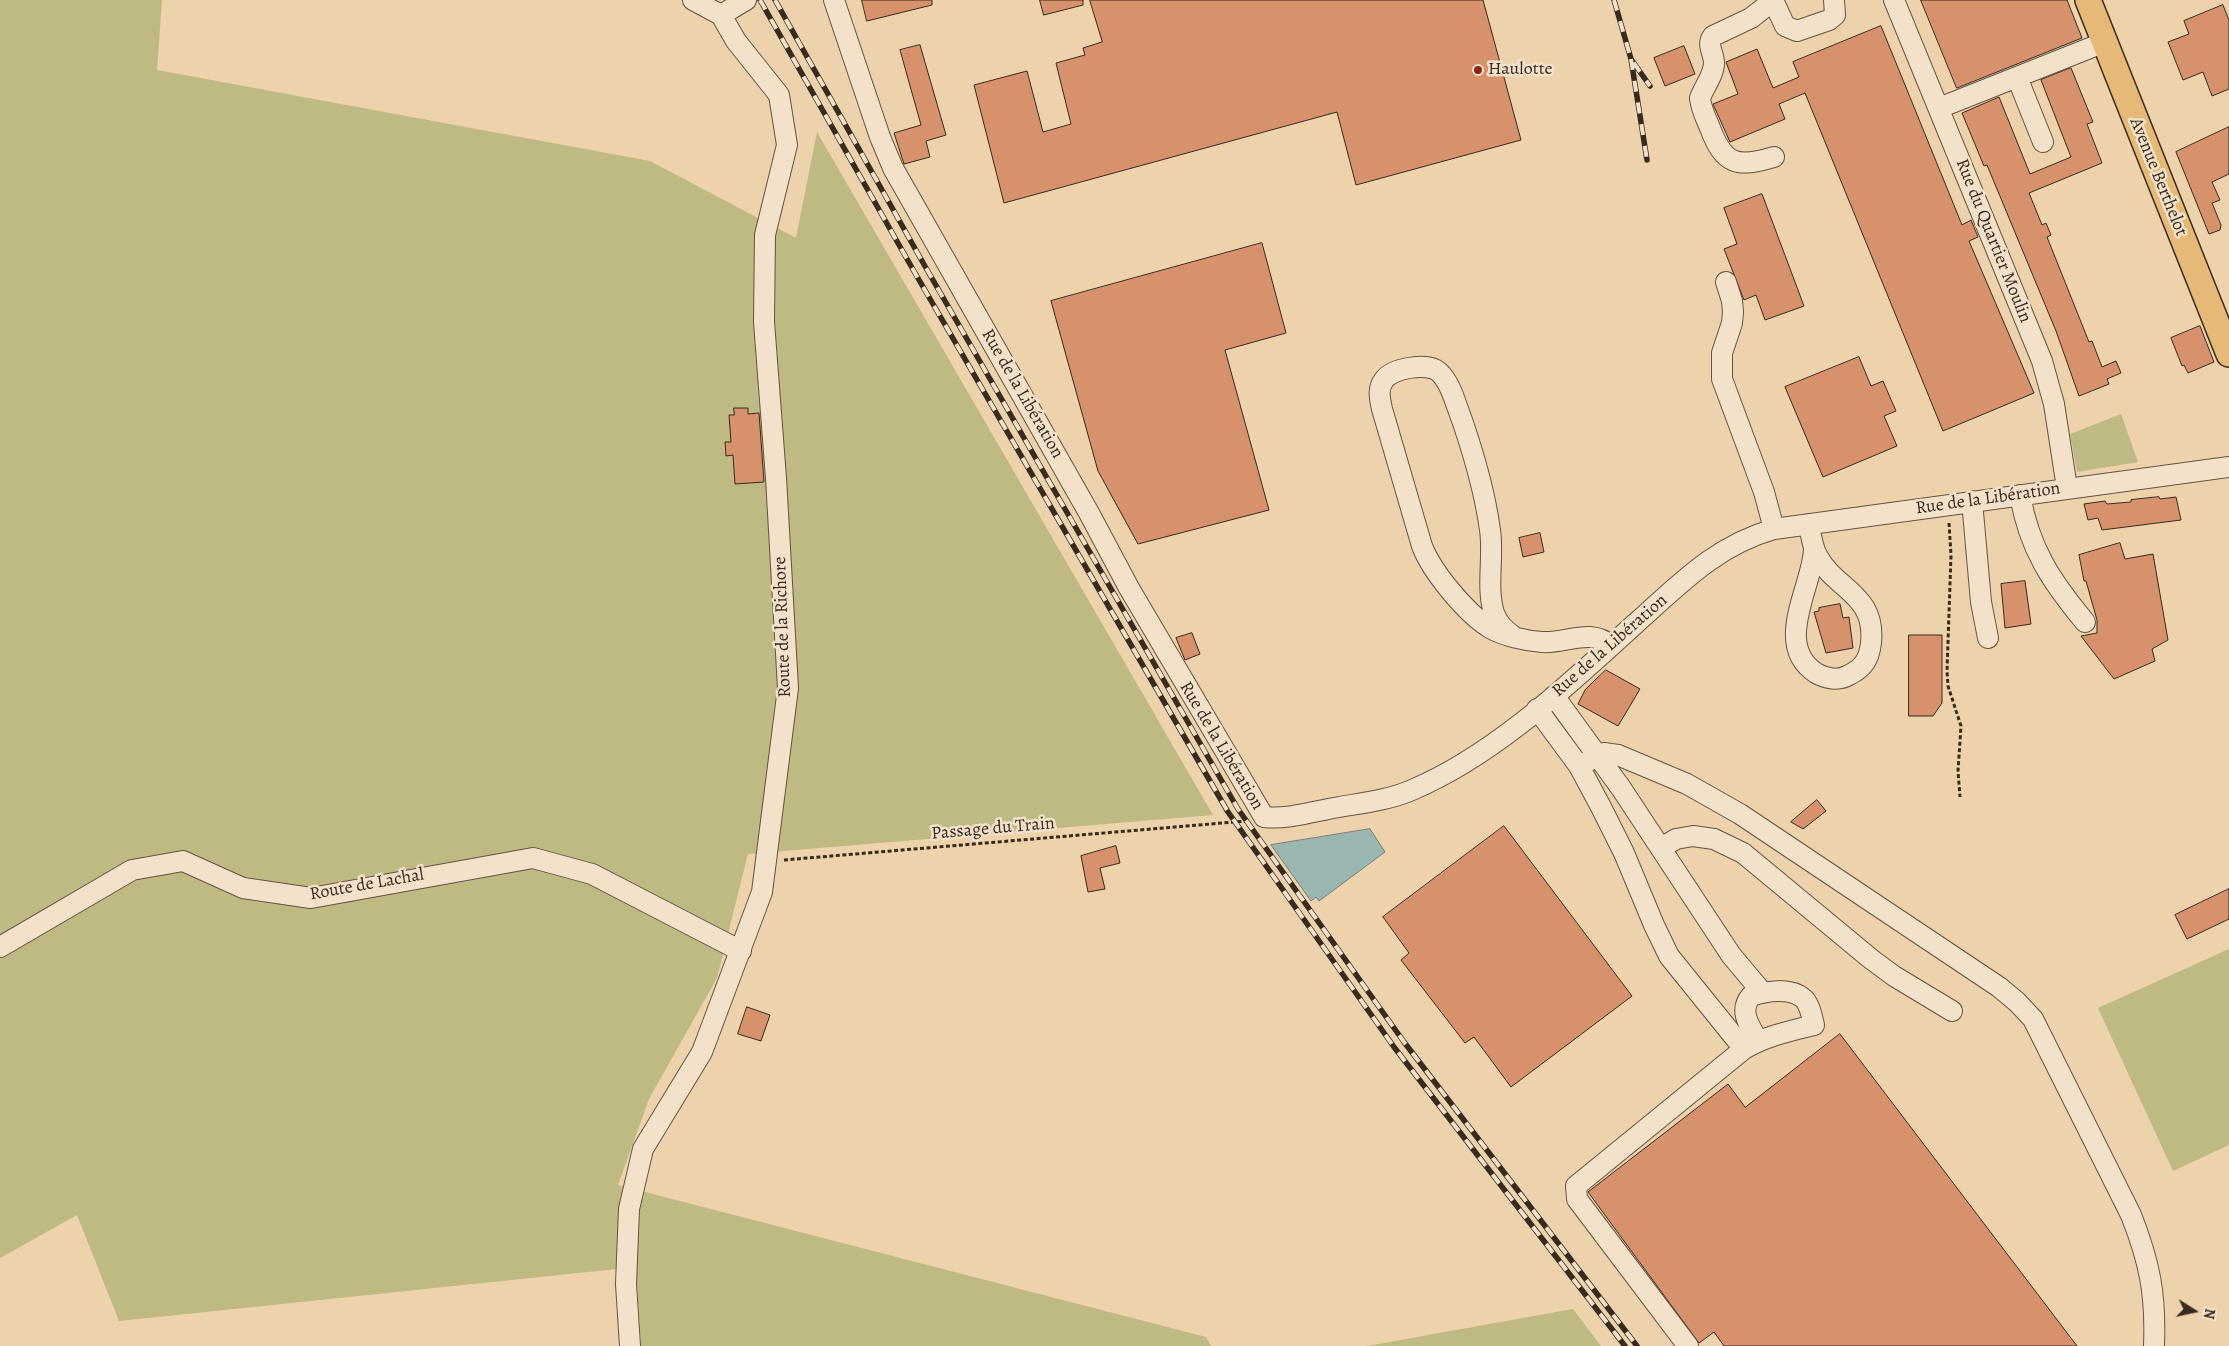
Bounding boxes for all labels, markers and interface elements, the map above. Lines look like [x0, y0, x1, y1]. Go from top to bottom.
place label: Haulotte [1488, 59, 1553, 81]
marker: Haulotte [1472, 64, 1484, 76]
street label: Avenue Berthelot [2124, 115, 2192, 239]
street label: Rue du Quartier Moulin [1950, 156, 2036, 326]
street label: Rue de la Libération [976, 325, 1068, 463]
street label: Rue de la Libération [1914, 478, 2062, 520]
street label: Route de la Richore [770, 556, 796, 698]
street label: Rue de la Libération [1548, 590, 1672, 702]
street label: Rue de la Libération [1174, 678, 1268, 814]
street label: Passage du Train [930, 813, 1056, 845]
street label: Route de Lachal [308, 864, 426, 906]
north arrow [2169, 1286, 2219, 1336]
text: N [2199, 1307, 2220, 1320]

